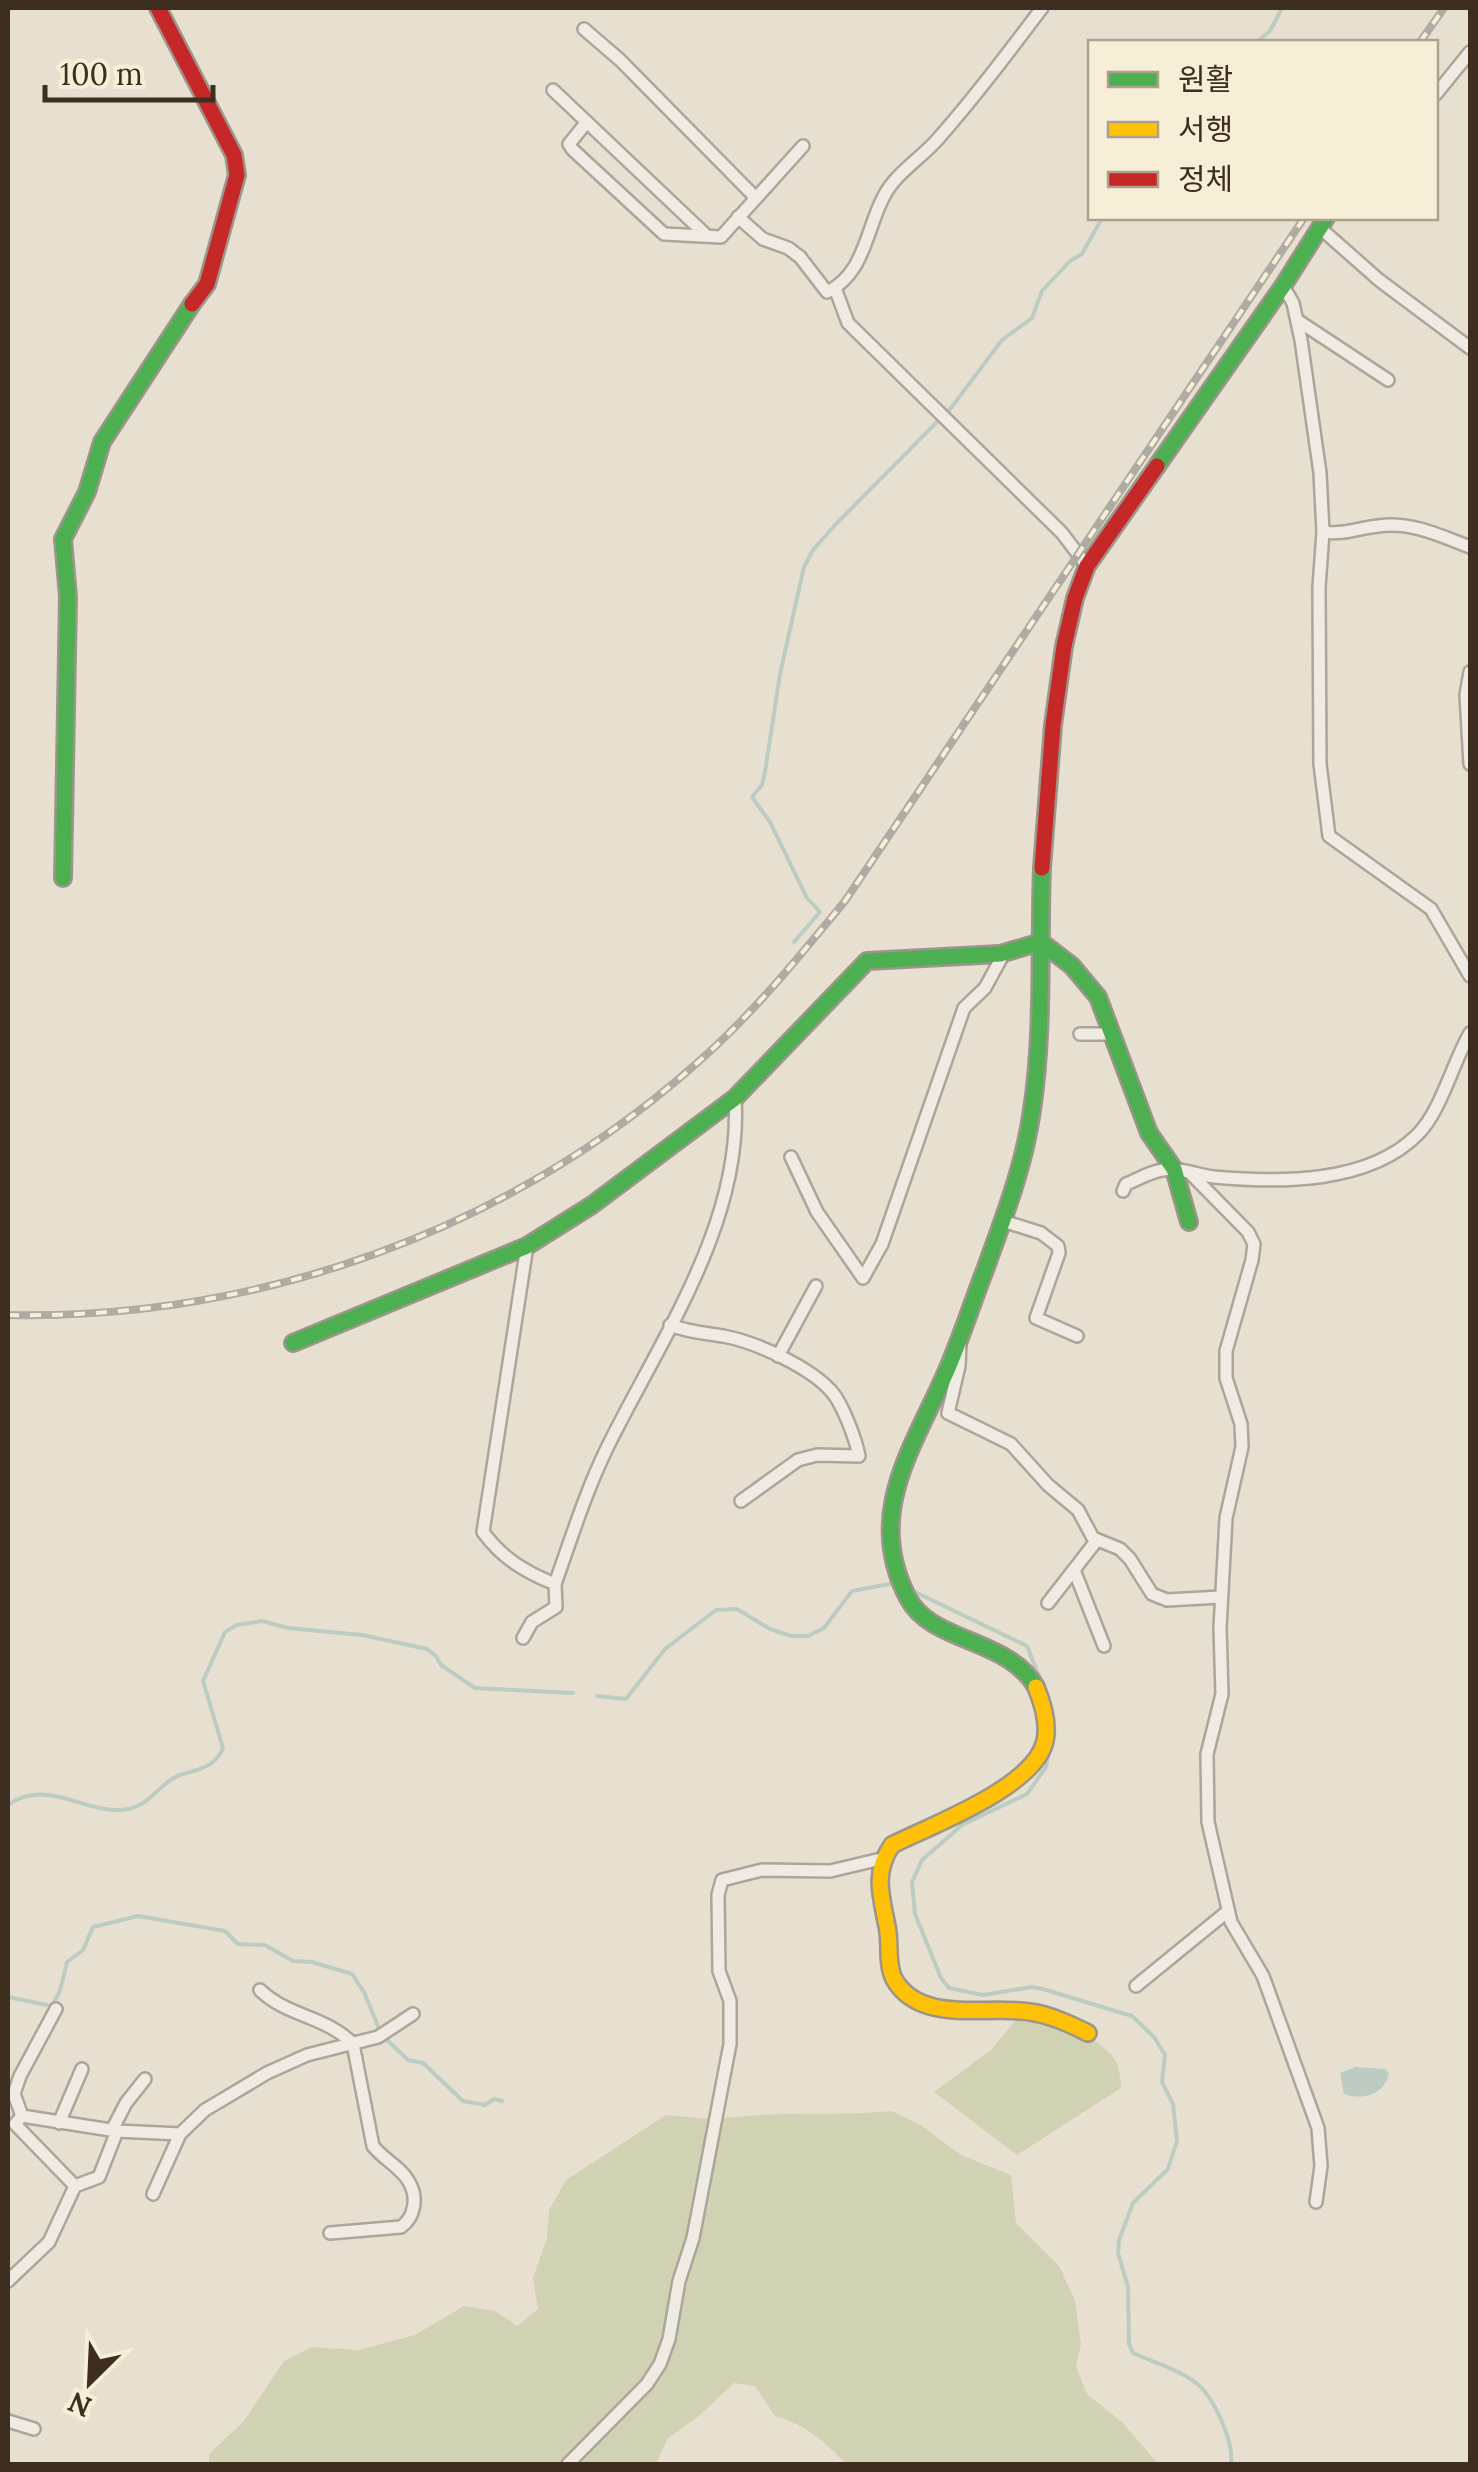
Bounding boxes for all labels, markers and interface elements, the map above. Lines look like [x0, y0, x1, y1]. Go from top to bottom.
scale bar [45, 40, 212, 102]
legend [1088, 40, 1438, 220]
text: 100 m [60, 55, 143, 93]
text: 원활 [1178, 60, 1233, 98]
text: 서행 [1178, 110, 1233, 148]
text: 정체 [1178, 160, 1233, 198]
north arrow [40, 2332, 140, 2432]
text: N [63, 2384, 97, 2426]

